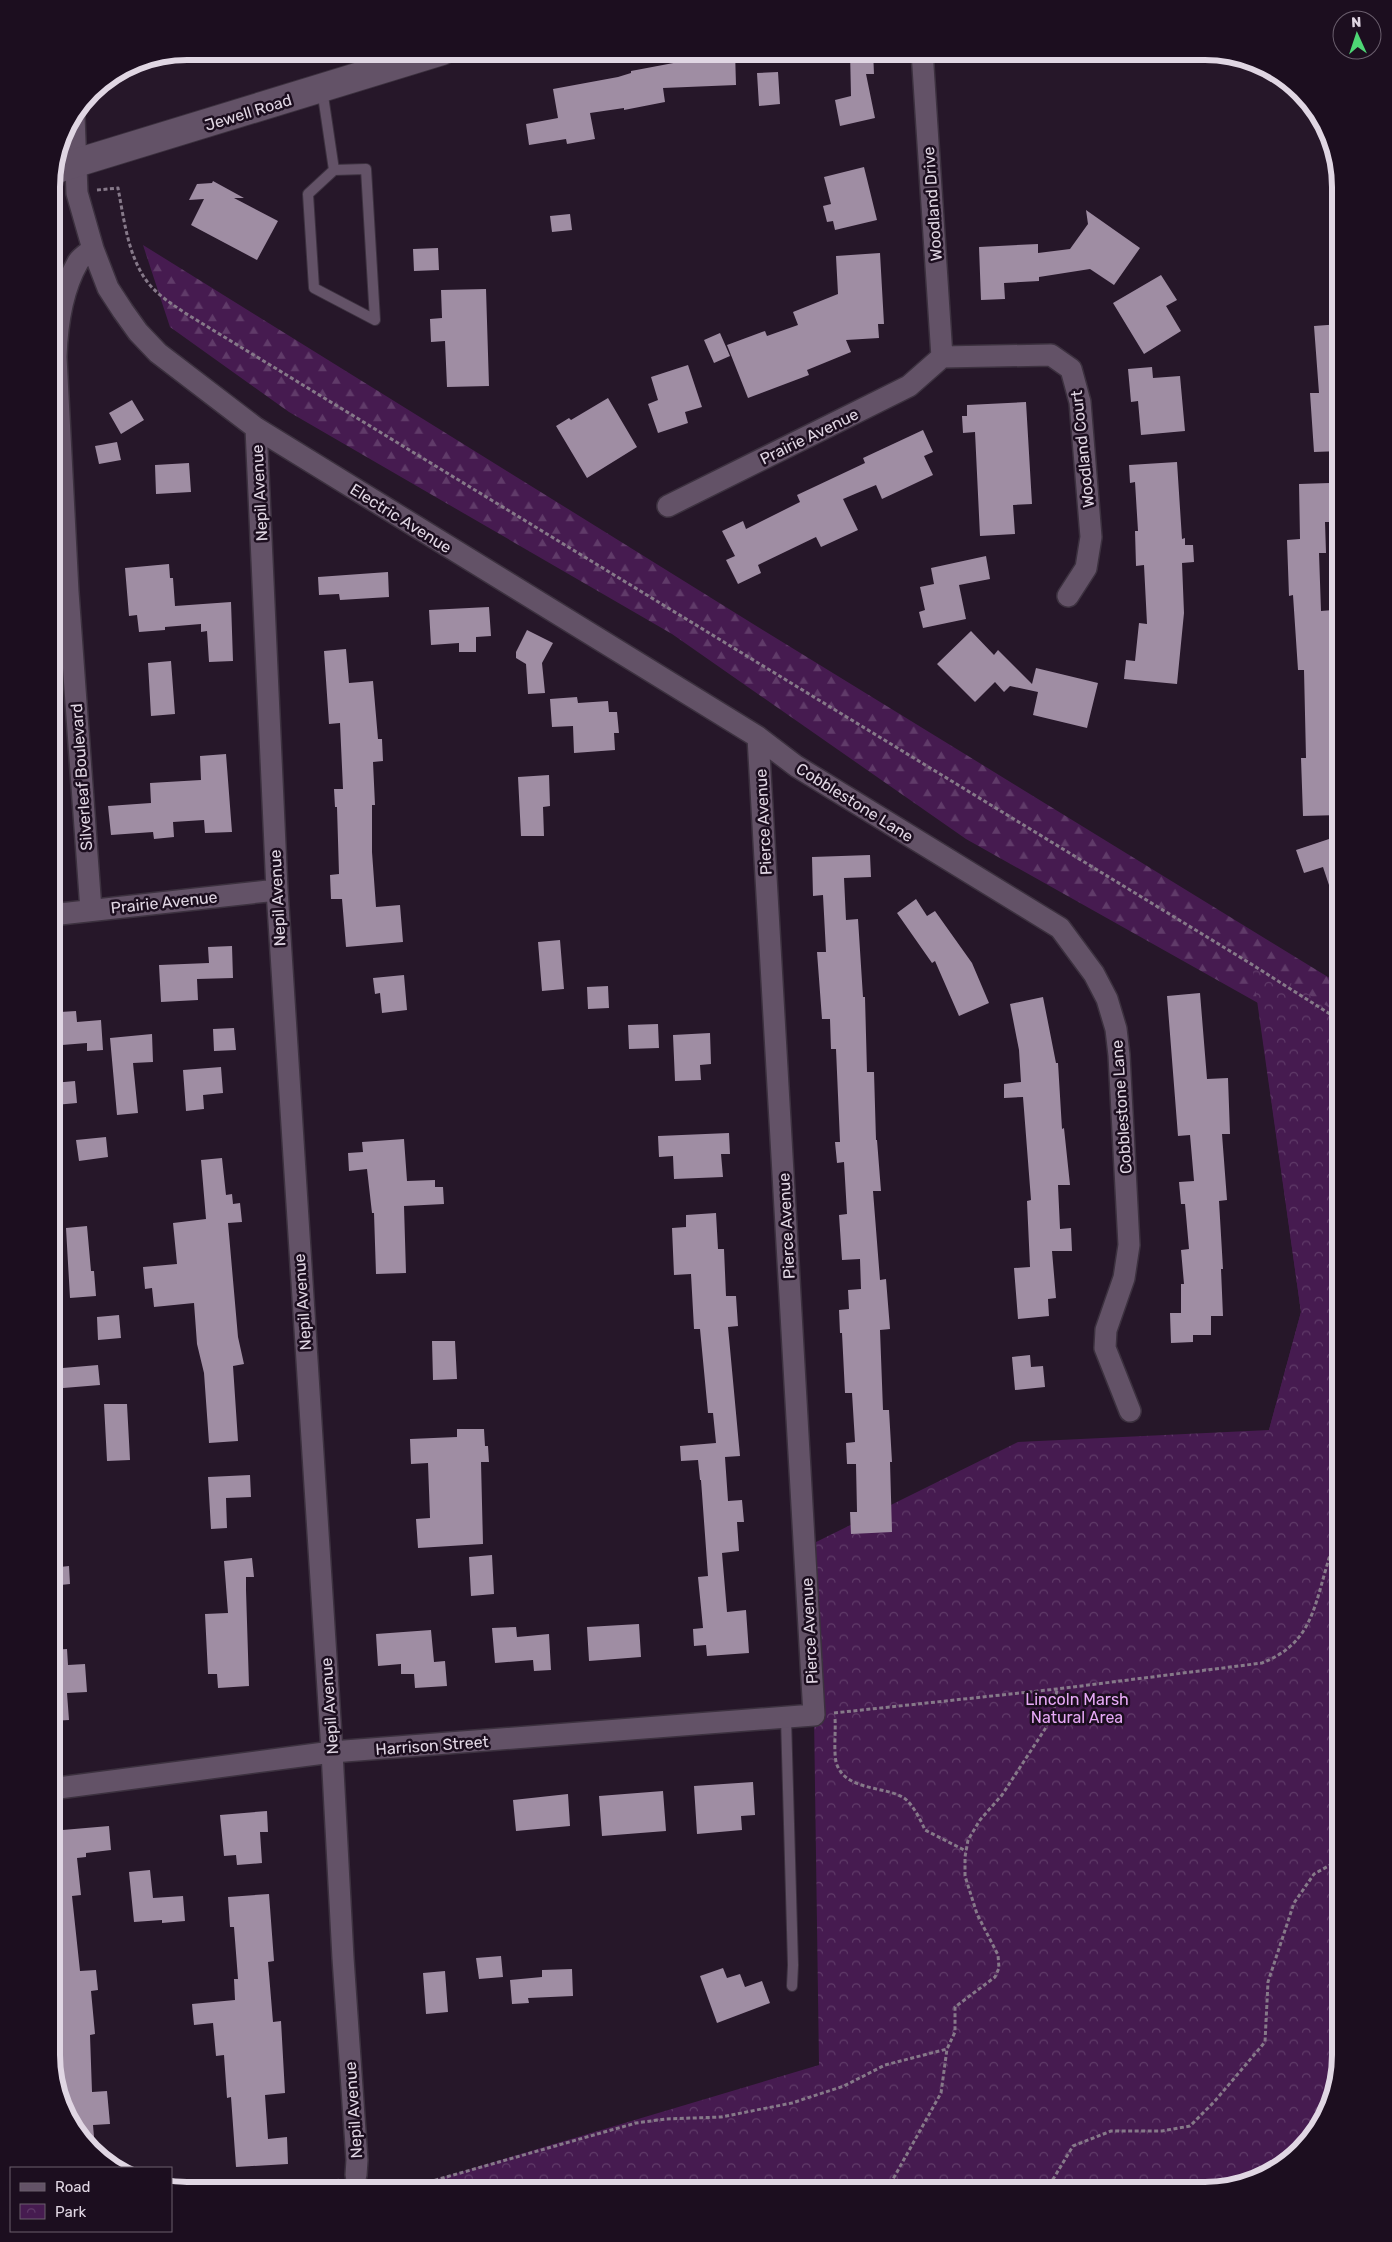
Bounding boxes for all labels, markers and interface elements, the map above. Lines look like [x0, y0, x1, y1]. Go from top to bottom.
north arrow [1332, 10, 1382, 60]
text: N [1351, 14, 1362, 31]
street label: Jewell Road [202, 90, 294, 135]
street label: Woodland Drive [919, 146, 946, 262]
street label: Woodland Court [1067, 389, 1098, 509]
street label: Prairie Avenue [757, 404, 862, 469]
street label: Nepil Avenue [247, 444, 272, 542]
street label: Electric Avenue [347, 480, 455, 557]
street label: Silverleaf Boulevard [67, 703, 96, 851]
street label: Cobblestone Lane [793, 759, 917, 846]
street label: Pierce Avenue [751, 768, 776, 876]
street label: Nepil Avenue [265, 849, 290, 947]
street label: Prairie Avenue [110, 887, 218, 918]
street label: Cobblestone Lane [1107, 1039, 1136, 1175]
street label: Pierce Avenue [774, 1172, 799, 1280]
street label: Nepil Avenue [290, 1253, 315, 1351]
street label: Pierce Avenue [797, 1577, 822, 1685]
street label: Nepil Avenue [317, 1657, 342, 1755]
park label: Lincoln Marsh Natural Area [1025, 1690, 1129, 1727]
street label: Harrison Street [375, 1732, 489, 1759]
street label: Nepil Avenue [341, 2061, 366, 2159]
legend [10, 2167, 172, 2232]
text: Road [55, 2178, 91, 2196]
text: Park [55, 2203, 86, 2221]

